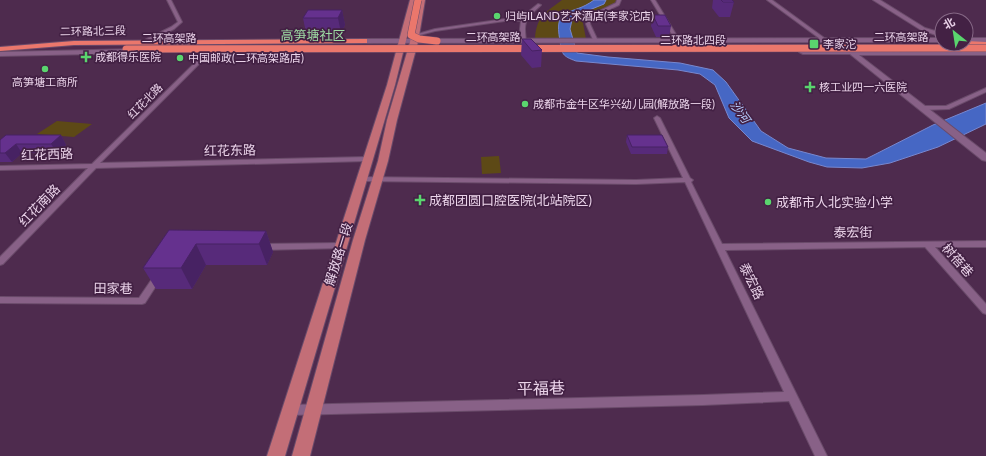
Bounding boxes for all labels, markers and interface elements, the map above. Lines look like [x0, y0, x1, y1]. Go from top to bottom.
place label: 归屿ILAND艺术酒店(李家沱店) [505, 9, 654, 22]
marker: 归屿ILAND艺术酒店(李家沱店) [492, 11, 502, 21]
north arrow [934, 12, 974, 52]
text: 北 [941, 15, 957, 31]
street label: 二环路北三段 [60, 23, 126, 38]
district label: 高笋塘社区 [280, 27, 346, 43]
street label: 二环高架路 [466, 30, 521, 43]
street label: 二环高架路 [874, 30, 929, 43]
street label: 二环高架路 [142, 31, 197, 44]
street label: 二环路北四段 [660, 33, 726, 46]
place label: 李家沱 [823, 37, 856, 50]
marker: 李家沱 [808, 38, 820, 50]
place label: 成都得乐医院 [95, 50, 161, 63]
marker: 成都得乐医院 [80, 51, 92, 63]
place label: 中国邮政(二环高架路店) [188, 51, 304, 64]
marker: 中国邮政(二环高架路店) [175, 53, 185, 63]
marker: 高笋塘工商所 [40, 64, 50, 74]
place label: 高笋塘工商所 [12, 75, 78, 88]
street label: 红花北路 [124, 80, 165, 121]
place label: 核工业四一六医院 [819, 80, 907, 93]
marker: 核工业四一六医院 [804, 81, 816, 93]
place label: 成都市金牛区华兴幼儿园(解放路一段) [533, 97, 715, 110]
water label: 沙河 [727, 98, 755, 127]
marker: 成都市金牛区华兴幼儿园(解放路一段) [520, 99, 530, 109]
street label: 红花东路 [204, 142, 256, 158]
street label: 红花西路 [21, 145, 73, 163]
street label: 红花南路 [15, 181, 63, 229]
place label: 成都团圆口腔医院(北站院区) [429, 192, 592, 208]
marker: 成都团圆口腔医院(北站院区) [414, 194, 426, 206]
place label: 成都市人北实验小学 [776, 194, 893, 210]
marker: 成都市人北实验小学 [763, 197, 773, 207]
street label: 解放路一段 [321, 221, 355, 287]
street label: 泰宏街 [833, 224, 873, 240]
street label: 树蓓巷 [939, 240, 977, 280]
street label: 泰宏路 [736, 260, 768, 302]
street label: 田家巷 [93, 280, 133, 296]
street label: 平福巷 [517, 378, 565, 397]

